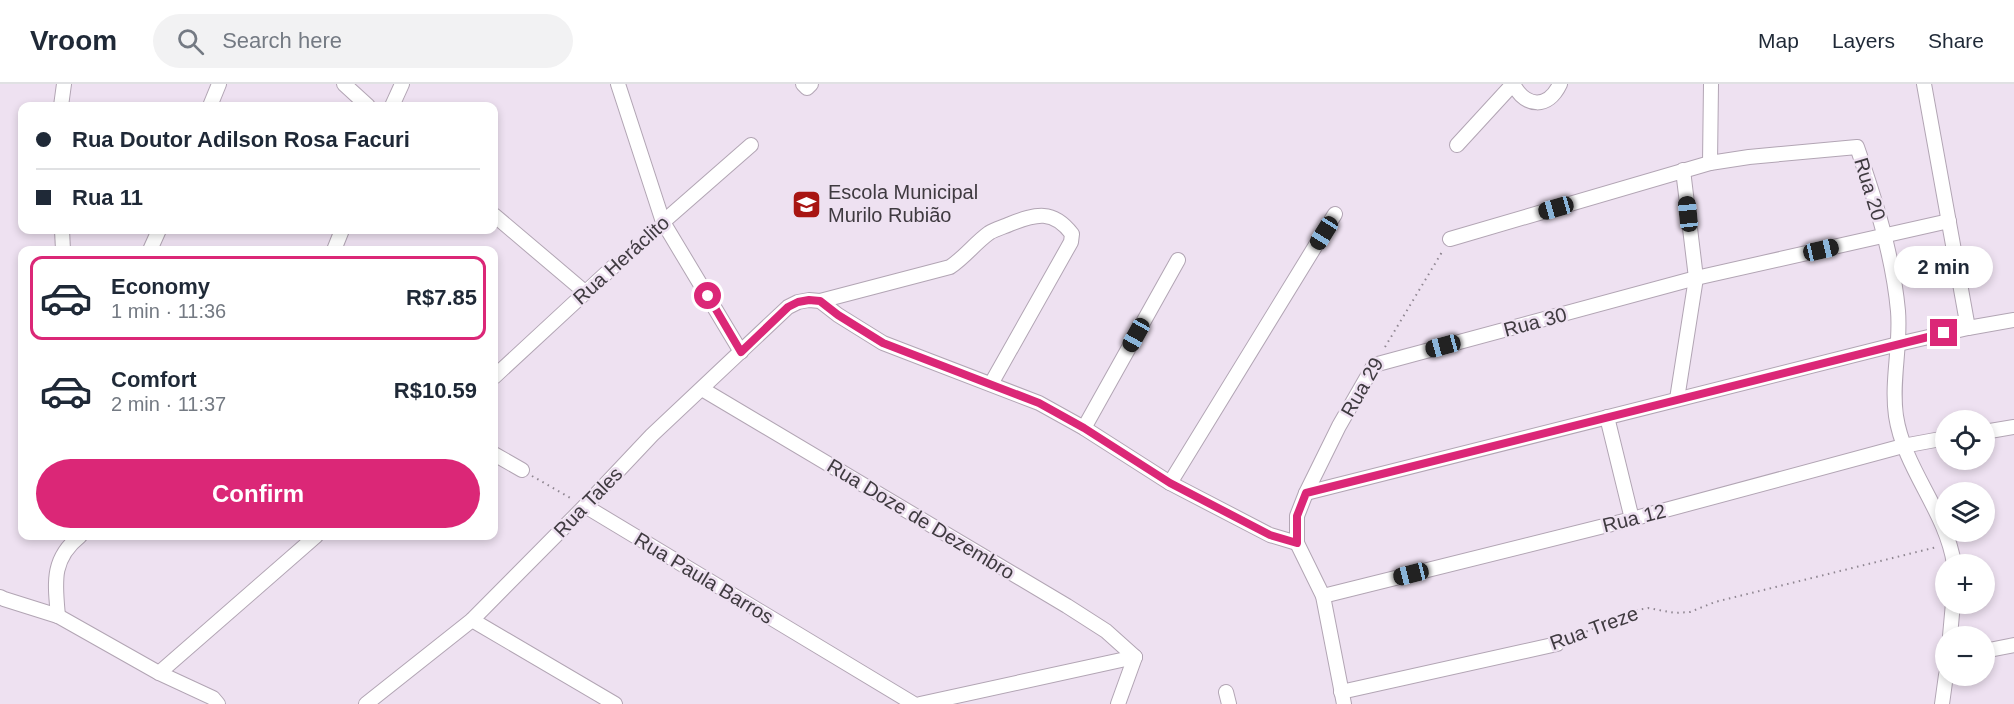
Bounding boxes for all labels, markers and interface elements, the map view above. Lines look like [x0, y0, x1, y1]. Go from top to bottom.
search box [153, 14, 573, 68]
text: Vroom [30, 25, 117, 56]
icon: search [174, 25, 207, 58]
text: Search here [222, 28, 342, 53]
text: Map [1758, 29, 1799, 52]
text: Layers [1832, 29, 1895, 52]
text: Share [1928, 29, 1984, 52]
text: Rua Doutor Adilson Rosa Facuri [72, 127, 410, 152]
street label: Rua 20 [1850, 155, 1890, 223]
place label: Escola Municipal Murilo Rubião [828, 181, 978, 226]
text: Rua 11 [72, 185, 143, 210]
school or university icon: Escola Municipal Murilo Rubião [791, 188, 823, 220]
car [1536, 194, 1576, 222]
car [1677, 195, 1699, 233]
street label: Rua Heráclito [569, 211, 673, 309]
car [1307, 213, 1341, 253]
car [1801, 237, 1841, 263]
callout: 2 min [1894, 246, 1994, 288]
text: 2 min [1917, 256, 1970, 278]
icon: car [39, 271, 93, 325]
text: Economy [111, 274, 210, 299]
route start [694, 282, 721, 309]
text: R$7.85 [406, 285, 477, 310]
text: 1 min · 11:36 [111, 300, 226, 322]
street label: Rua 30 [1501, 303, 1569, 341]
car [1119, 315, 1153, 355]
route end [1930, 319, 1957, 346]
car [1423, 333, 1463, 359]
street label: Rua 29 [1336, 354, 1388, 420]
icon: car [39, 364, 93, 418]
text: Comfort [111, 367, 197, 392]
text: R$10.59 [394, 378, 477, 403]
text: 2 min · 11:37 [111, 393, 226, 415]
map controls [1935, 410, 1995, 686]
button: locate [1935, 410, 1995, 470]
street label: Rua Doze de Dezembro [823, 454, 1019, 584]
button: Confirm [36, 459, 480, 528]
street label: Rua Tales [549, 462, 627, 542]
button: layers [1935, 482, 1995, 542]
street label: Rua 12 [1600, 500, 1668, 536]
street label: Rua Paula Barros [631, 528, 777, 628]
button: + [1935, 554, 1995, 614]
car [1391, 561, 1431, 587]
street label: Rua Treze [1547, 602, 1641, 654]
button: − [1935, 626, 1995, 686]

